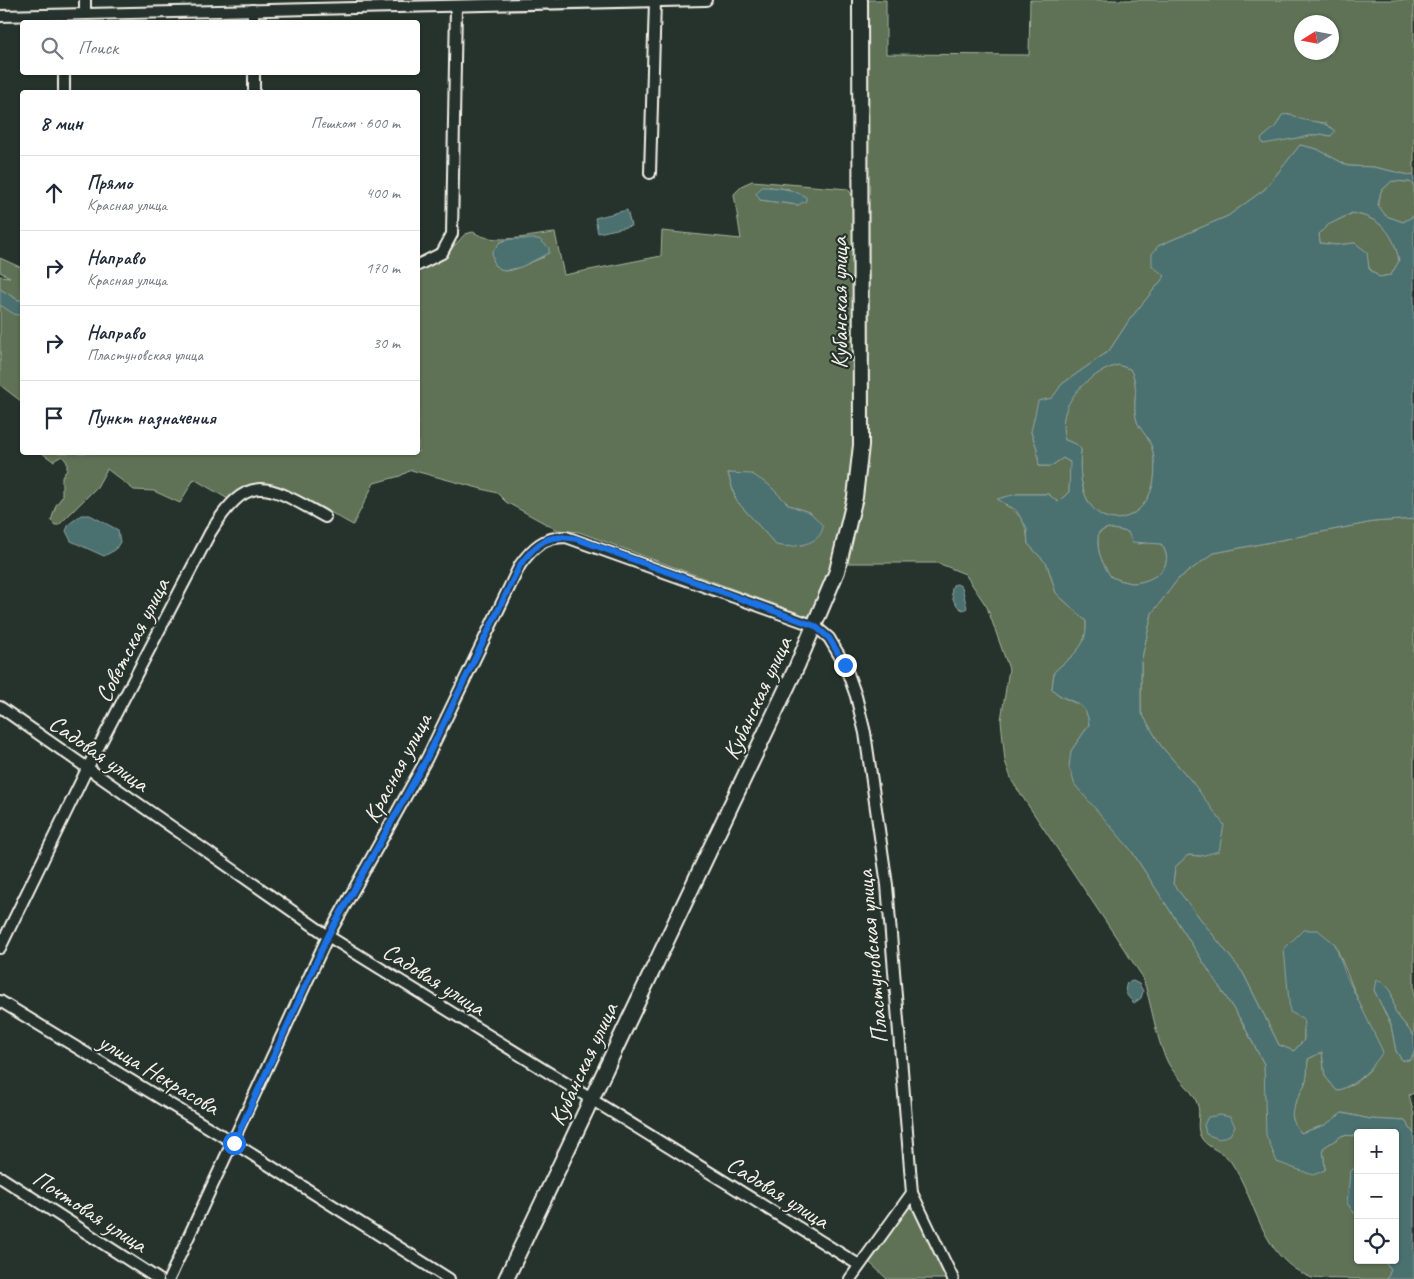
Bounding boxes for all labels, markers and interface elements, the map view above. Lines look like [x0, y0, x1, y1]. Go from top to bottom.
north arrow [1294, 15, 1339, 60]
search box [20, 20, 420, 75]
icon: search [38, 34, 66, 62]
text: Поиск [78, 36, 118, 60]
text: 8 мин [40, 110, 83, 136]
text: Пешком · 600 m [311, 113, 400, 133]
text: Прямо [87, 171, 132, 195]
icon: ahead [40, 179, 68, 207]
text: 400 m [366, 183, 400, 203]
text: Красная улица [87, 195, 167, 215]
street label: Кубанская улица [824, 235, 854, 369]
text: Направо [87, 246, 145, 270]
icon: right [40, 254, 68, 282]
text: 170 m [366, 258, 400, 278]
text: Красная улица [87, 270, 167, 290]
text: Направо [87, 321, 145, 345]
icon: right [40, 329, 68, 357]
text: 30 m [373, 333, 400, 353]
text: Пластуновская улица [87, 345, 203, 365]
icon: arrive [40, 404, 68, 432]
text: Пункт назначения [87, 406, 216, 430]
street label: Советская улица [88, 572, 177, 707]
street label: Кубанская улица [715, 630, 799, 764]
route end [834, 654, 857, 677]
street label: Красная улица [356, 706, 439, 828]
street label: Садовая улица [43, 708, 156, 799]
street label: Пластуновская улица [849, 868, 895, 1045]
street label: Садовая улица [377, 936, 492, 1023]
street label: Кубанская улица [541, 996, 625, 1130]
street label: улица Некрасова [92, 1025, 226, 1123]
map controls [1354, 1129, 1399, 1264]
button: + [1354, 1129, 1399, 1174]
route start [223, 1132, 246, 1155]
street label: Садовая улица [721, 1149, 836, 1236]
street label: Почтовая улица [27, 1163, 154, 1260]
button: − [1354, 1174, 1399, 1219]
button: locate [1354, 1219, 1399, 1264]

